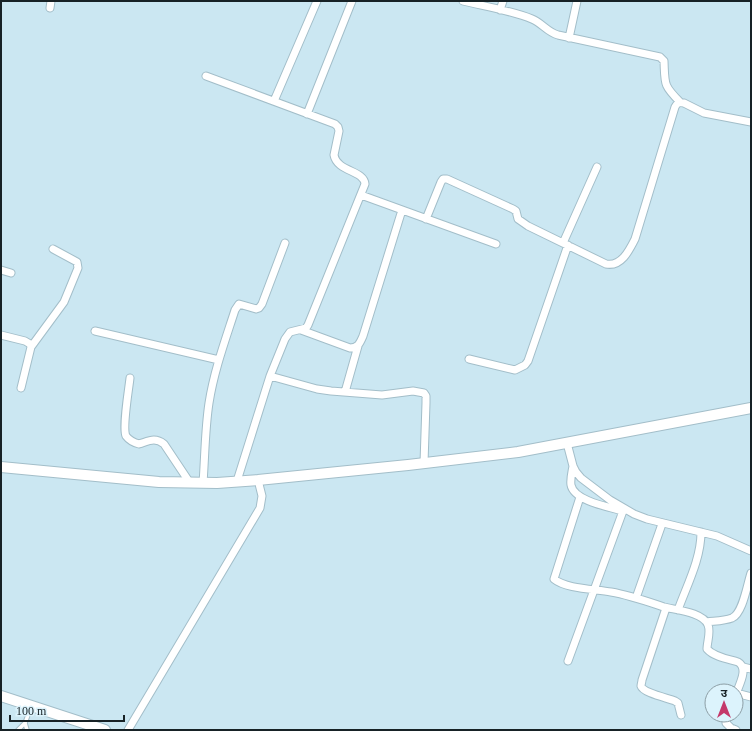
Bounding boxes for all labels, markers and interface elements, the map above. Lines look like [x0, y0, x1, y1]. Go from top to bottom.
north arrow [704, 683, 744, 723]
text: उ [721, 687, 728, 699]
scale bar [10, 697, 124, 723]
text: 100 m [16, 704, 47, 718]

